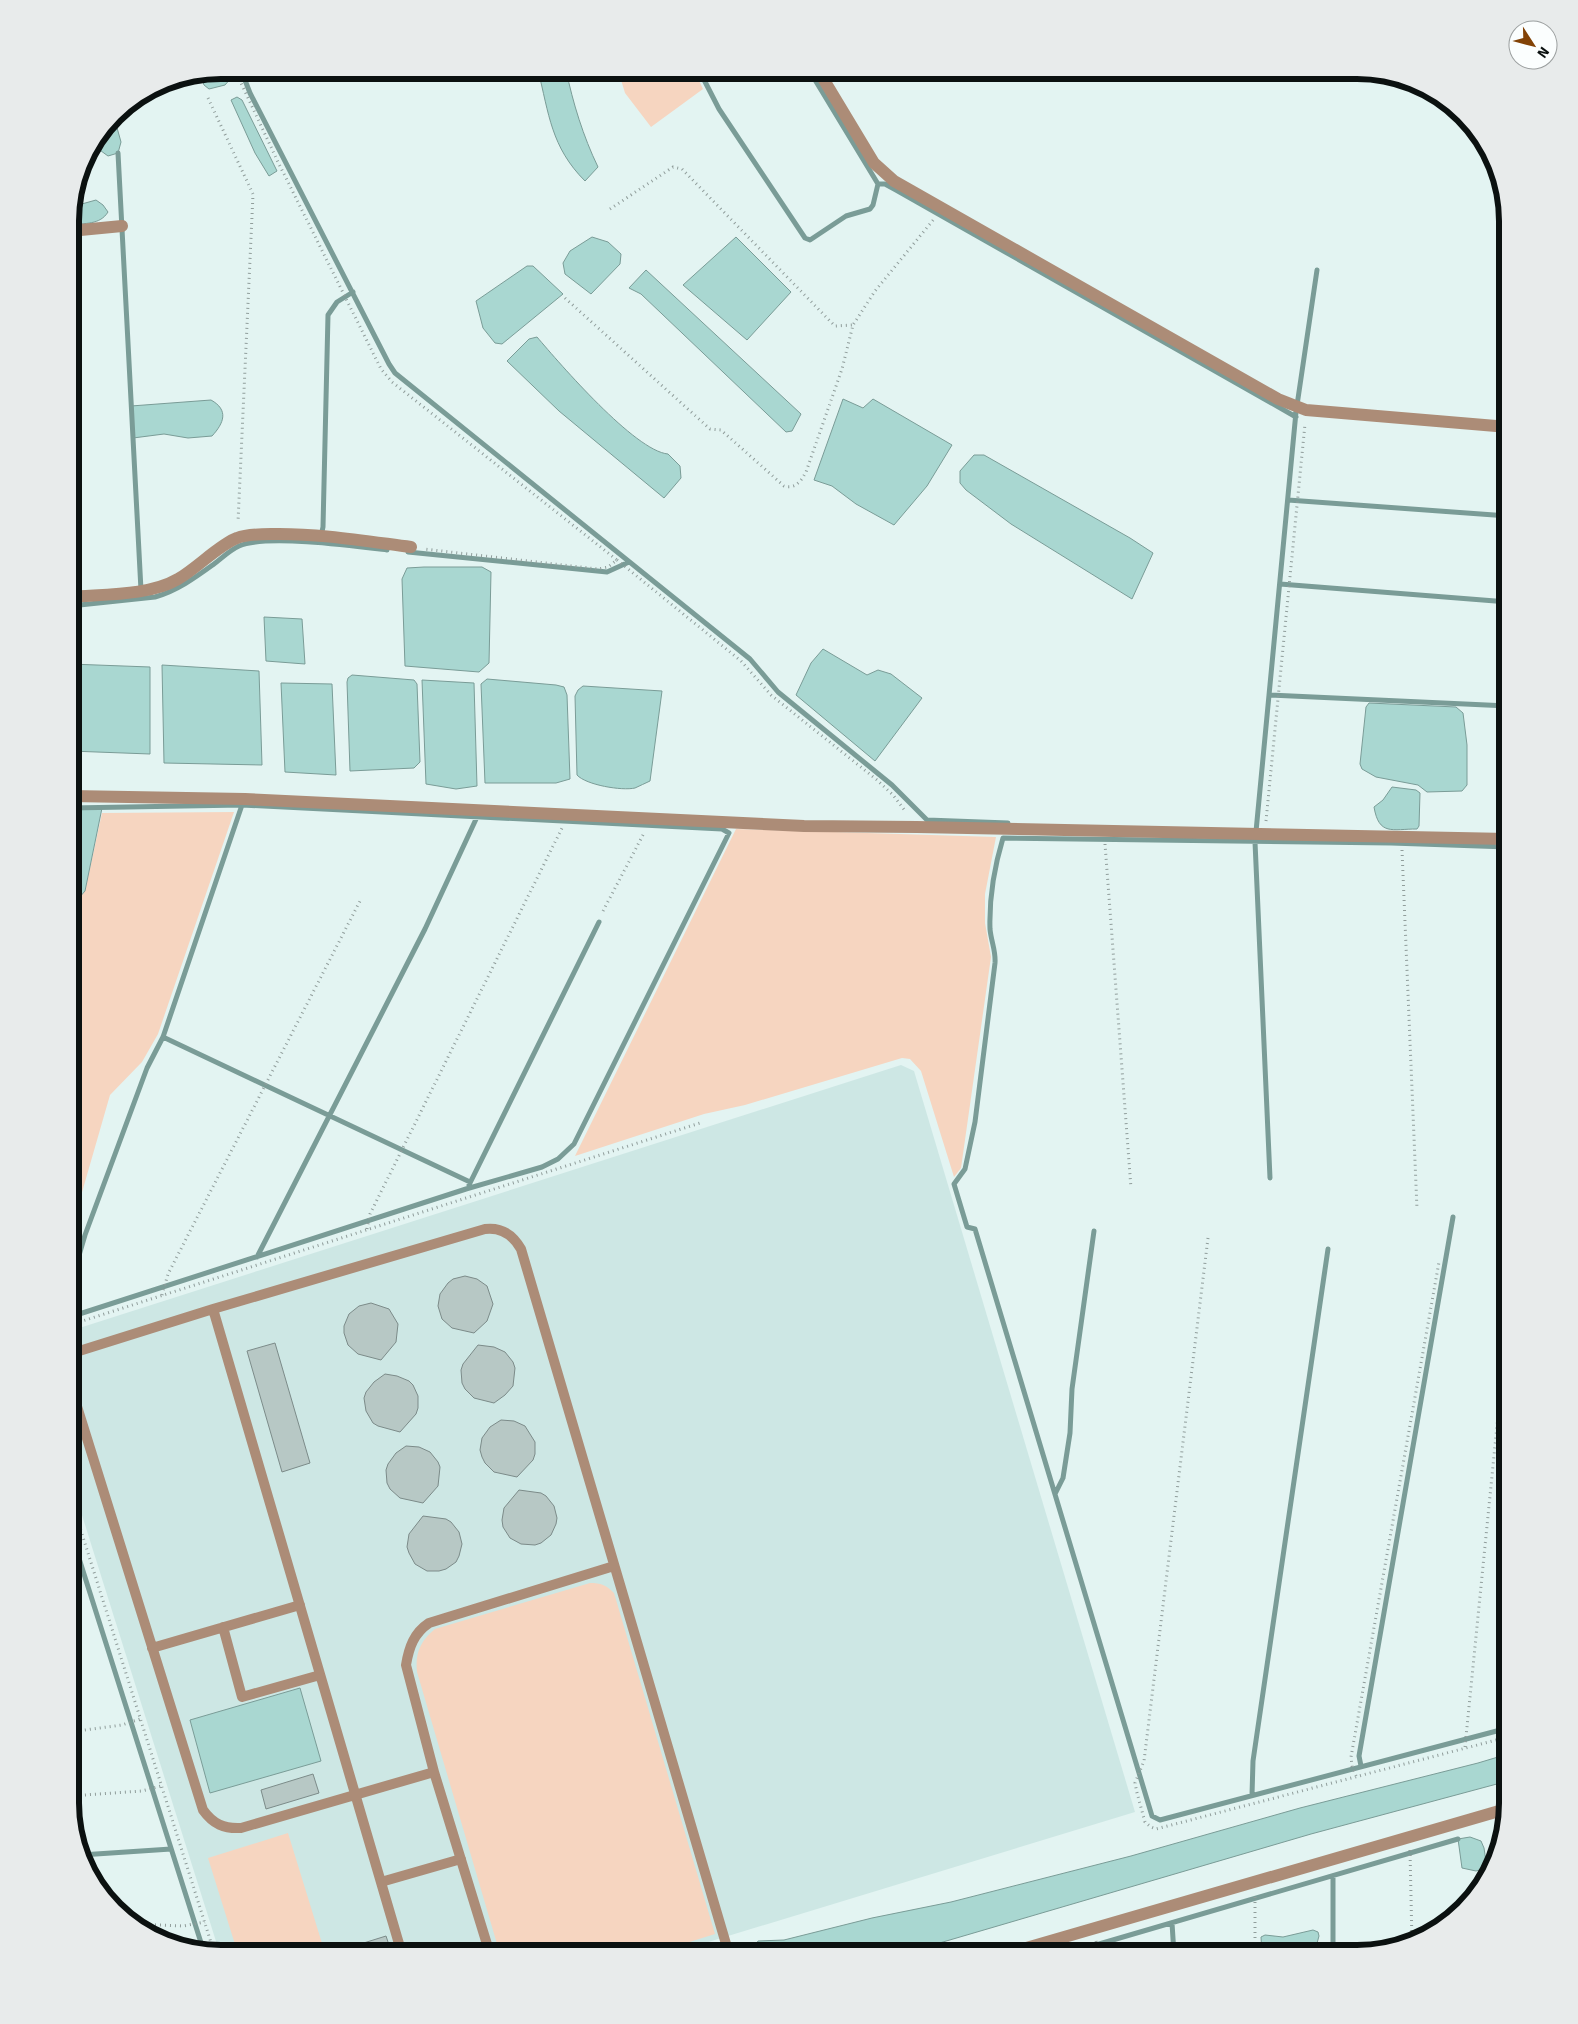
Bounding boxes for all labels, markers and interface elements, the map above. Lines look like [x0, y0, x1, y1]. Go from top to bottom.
north arrow [1508, 20, 1558, 70]
text: N [1533, 43, 1553, 61]

